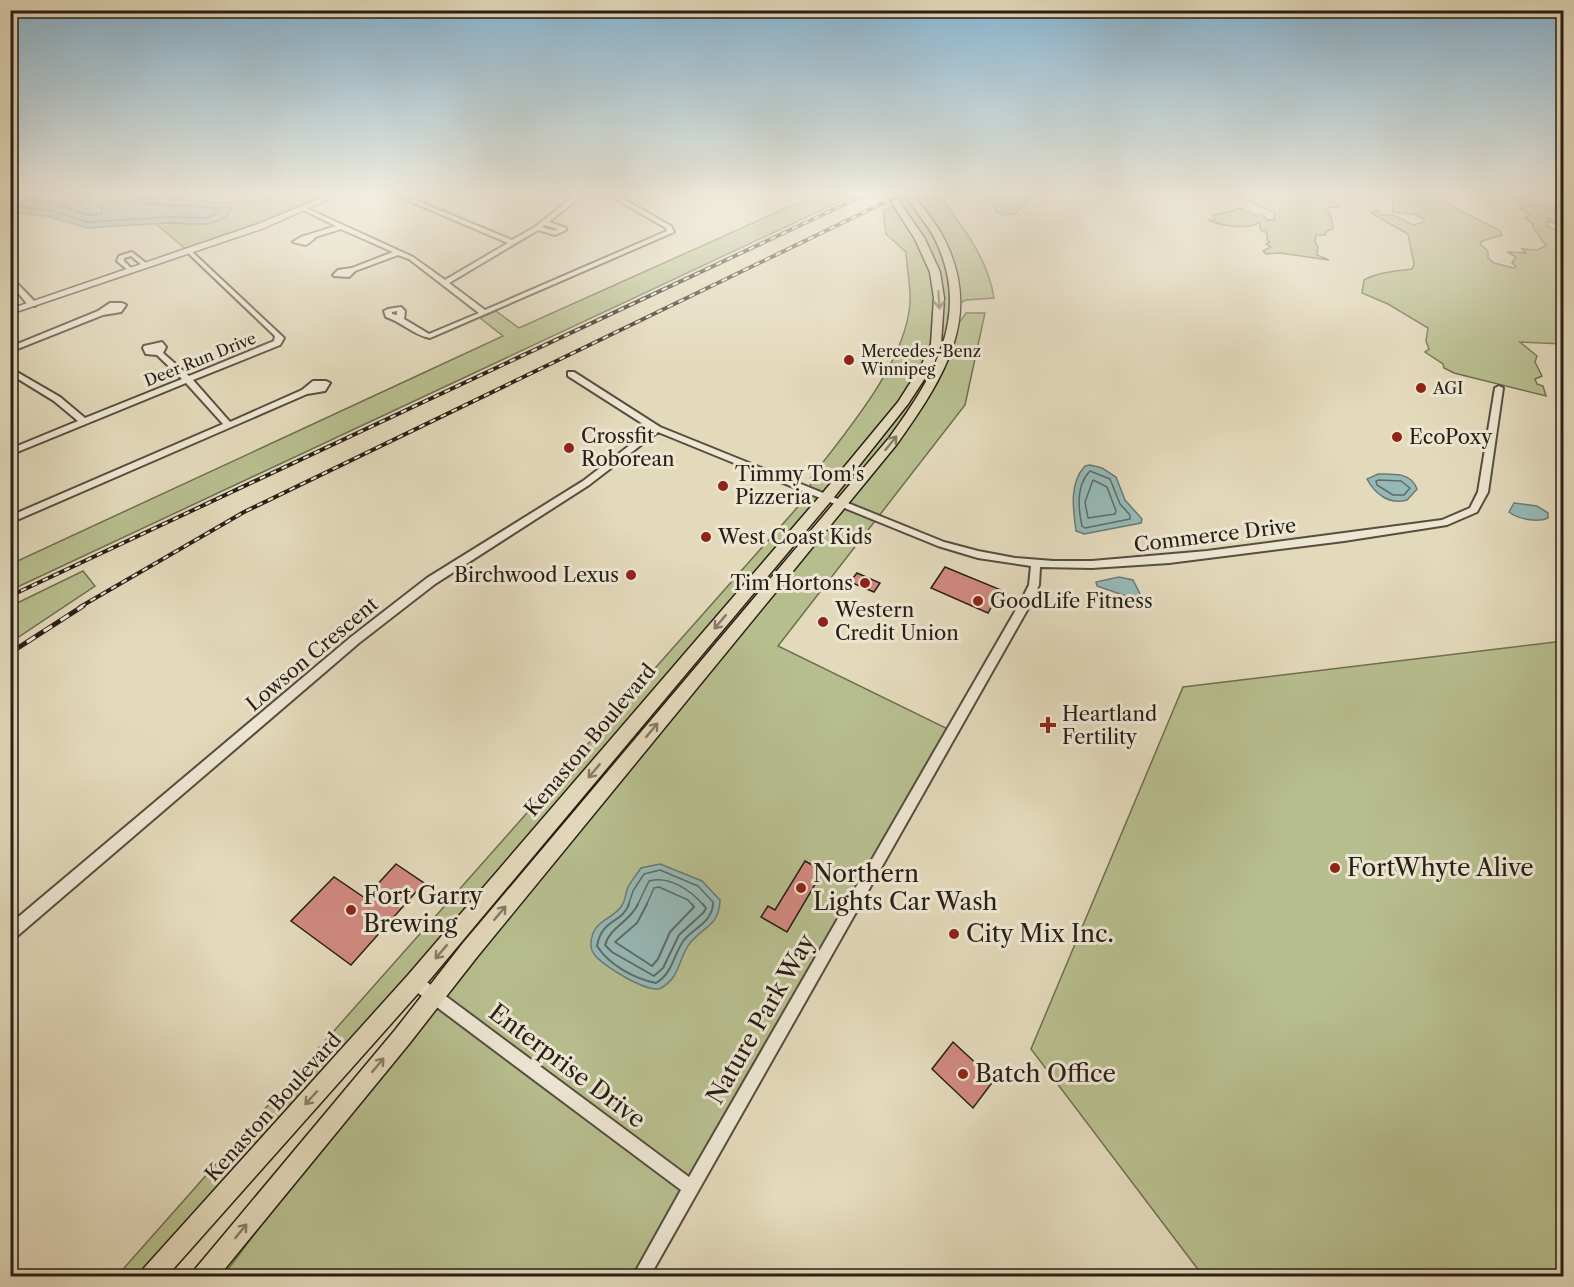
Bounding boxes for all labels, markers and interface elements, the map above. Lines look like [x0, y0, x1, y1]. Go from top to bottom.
one-way arrow [933, 290, 944, 310]
street label: Deer Run Drive [141, 327, 259, 391]
place label: Mercedes-Benz Winnipeg [860, 341, 981, 379]
marker: Mercedes-Benz Winnipeg [842, 353, 856, 367]
place label: AGI [1432, 378, 1463, 398]
marker: AGI [1414, 381, 1428, 395]
place label: Crossfit Roborean [581, 424, 675, 471]
place label: EcoPoxy [1409, 425, 1493, 449]
marker: EcoPoxy [1390, 430, 1404, 444]
one-way arrow [885, 435, 898, 451]
marker: Crossfit Roborean [562, 441, 576, 455]
place label: Timmy Tom's Pizzeria [735, 462, 864, 509]
marker: Timmy Tom's Pizzeria [716, 479, 730, 493]
street label: Commerce Drive [1133, 513, 1297, 557]
place label: West Coast Kids [717, 525, 872, 549]
marker: West Coast Kids [699, 530, 713, 544]
place label: Birchwood Lexus [454, 563, 619, 587]
marker: Birchwood Lexus [624, 568, 638, 582]
place label: Tim Hortons [730, 571, 853, 595]
marker: Tim Hortons [858, 576, 872, 590]
place label: GoodLife Fitness [990, 589, 1153, 613]
street label: Lowson Crescent [241, 592, 383, 716]
marker: GoodLife Fitness [971, 594, 985, 608]
place label: Western Credit Union [834, 598, 959, 645]
one-way arrow [713, 614, 727, 629]
marker: Western Credit Union [816, 615, 830, 629]
street label: Kenaston Boulevard [519, 659, 661, 821]
place label: Heartland Fertility [1062, 702, 1157, 749]
marker: Heartland Fertility [1039, 716, 1057, 734]
one-way arrow [645, 722, 658, 738]
one-way arrow [587, 763, 601, 778]
place label: FortWhyte Alive [1347, 853, 1534, 882]
place label: Northern Lights Car Wash [813, 859, 998, 916]
marker: FortWhyte Alive [1328, 861, 1342, 875]
place label: Fort Garry Brewing [363, 881, 483, 938]
marker: Northern Lights Car Wash [794, 881, 808, 895]
marker: Fort Garry Brewing [344, 903, 358, 917]
one-way arrow [494, 905, 507, 921]
place label: City Mix Inc. [966, 919, 1114, 948]
marker: City Mix Inc. [947, 927, 961, 941]
street label: Nature Park Way [700, 928, 821, 1109]
one-way arrow [434, 944, 447, 960]
street label: Enterprise Drive [483, 997, 651, 1134]
street label: Kenaston Boulevard [200, 1028, 346, 1186]
one-way arrow [372, 1057, 385, 1073]
place label: Batch Office [975, 1059, 1116, 1088]
marker: Batch Office [956, 1067, 970, 1081]
one-way arrow [304, 1090, 318, 1105]
one-way arrow [234, 1223, 247, 1239]

